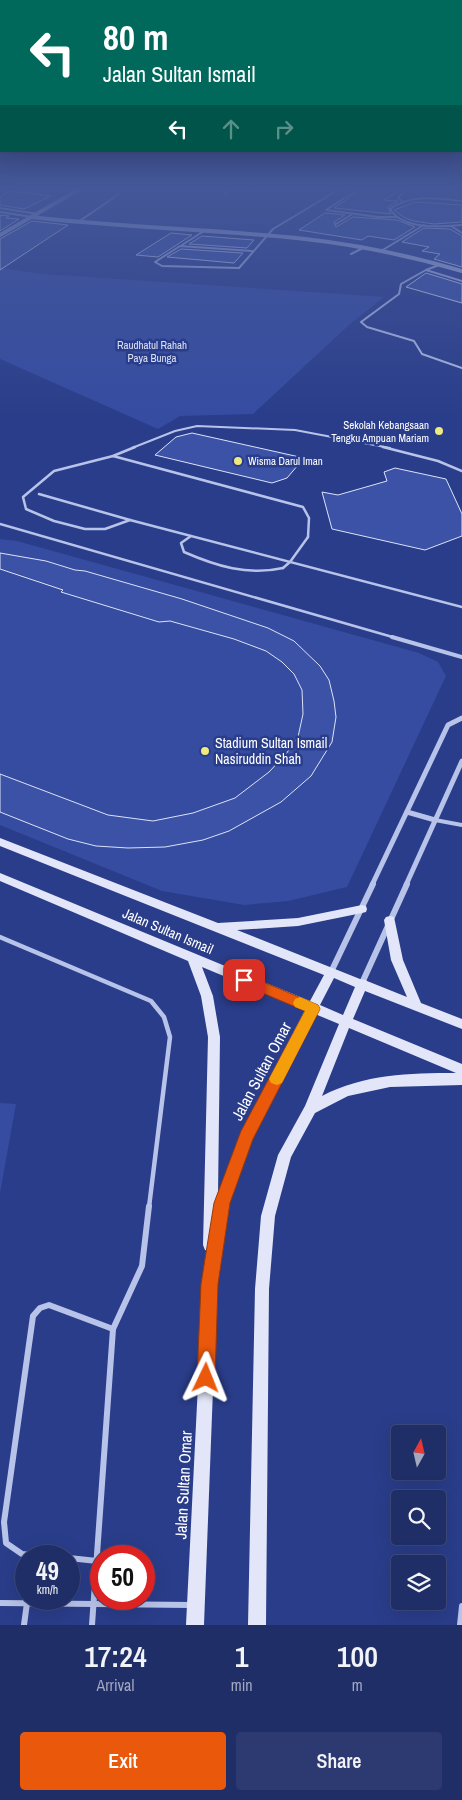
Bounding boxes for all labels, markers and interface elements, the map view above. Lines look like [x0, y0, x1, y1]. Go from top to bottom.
text: 80 m [103, 14, 168, 61]
icon: left [20, 20, 85, 85]
text: Jalan Sultan Ismail [103, 59, 255, 89]
icon: left [164, 115, 192, 143]
icon: ahead [217, 115, 245, 143]
icon: right [270, 115, 298, 143]
park label: Raudhatul Rahah Paya Bunga [117, 338, 187, 365]
place label: Sekolah Kebangsaan Tengku Ampuan Mariam [331, 418, 429, 445]
marker: Sekolah Kebangsaan Tengku Ampuan Mariam [433, 425, 445, 437]
place label: Wisma Darul Iman [248, 454, 323, 468]
marker: Wisma Darul Iman [232, 455, 244, 467]
place label: Stadium Sultan Ismail Nasiruddin Shah [215, 734, 327, 768]
marker: Stadium Sultan Ismail Nasiruddin Shah [199, 745, 211, 757]
street label: Jalan Sultan Ismail [120, 904, 216, 958]
pin [223, 959, 265, 1001]
icon: arrive [230, 966, 258, 994]
street label: Jalan Sultan Omar [226, 1017, 297, 1124]
position arrow [179, 1351, 231, 1403]
north arrow [391, 1425, 446, 1480]
map controls [391, 1425, 446, 1610]
street label: Jalan Sultan Omar [169, 1430, 197, 1540]
button: search [391, 1490, 446, 1545]
speed limit sign: 50 [90, 1545, 155, 1610]
text: 49 [36, 1554, 59, 1588]
button: layers [391, 1555, 446, 1610]
text: km/h [37, 1582, 58, 1598]
text: 17:24 [84, 1636, 147, 1676]
text: 1 [235, 1636, 249, 1676]
text: 100 [337, 1636, 378, 1676]
text: Arrival [96, 1674, 134, 1696]
text: min [231, 1674, 253, 1696]
text: m [352, 1674, 363, 1696]
button: Exit [20, 1732, 226, 1790]
button: Share [236, 1732, 442, 1790]

